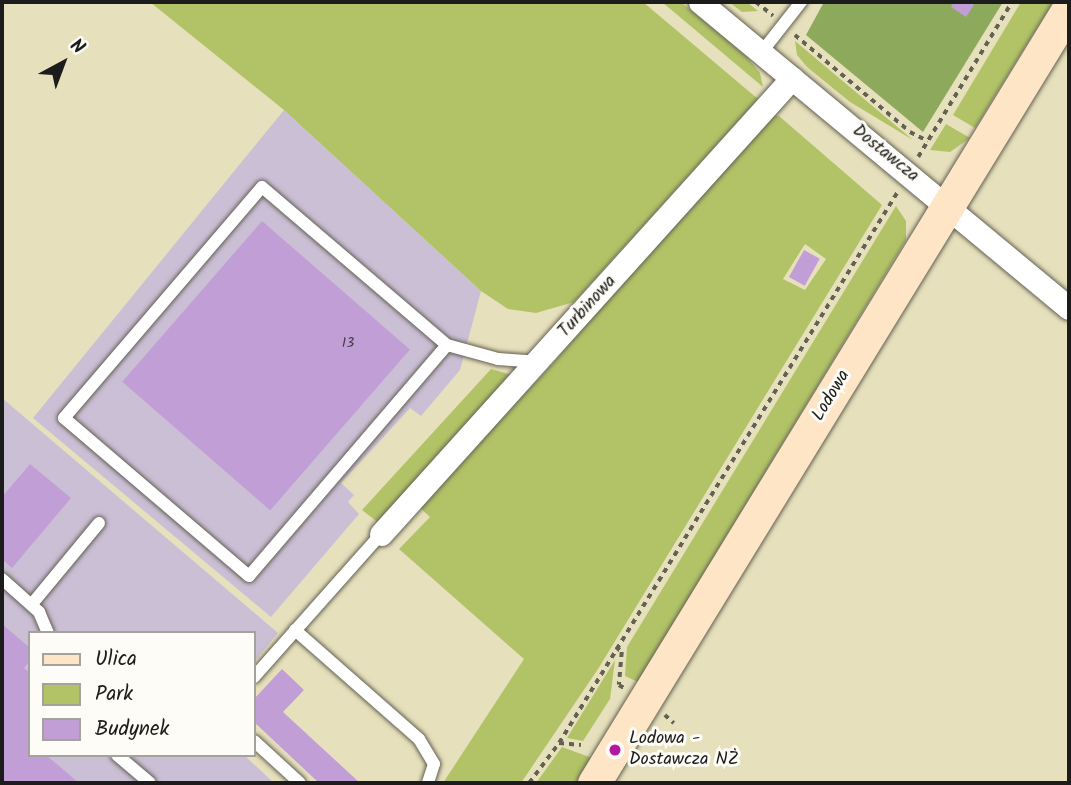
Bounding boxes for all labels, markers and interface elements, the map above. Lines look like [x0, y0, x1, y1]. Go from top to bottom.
north arrow [28, 28, 98, 98]
text: N [62, 32, 91, 62]
street label: Dostawcza [847, 121, 923, 187]
street label: Turbinowa [554, 271, 622, 343]
house number: 13 [342, 335, 354, 351]
street label: Lodowa [808, 367, 856, 425]
legend [28, 631, 256, 757]
text: Ulica [95, 643, 137, 676]
text: Park [95, 678, 133, 711]
text: Budynek [95, 713, 169, 746]
place label: Lodowa - Dostawcza NŻ [629, 729, 739, 772]
marker: Lodowa - Dostawcza NŻ [607, 742, 623, 758]

